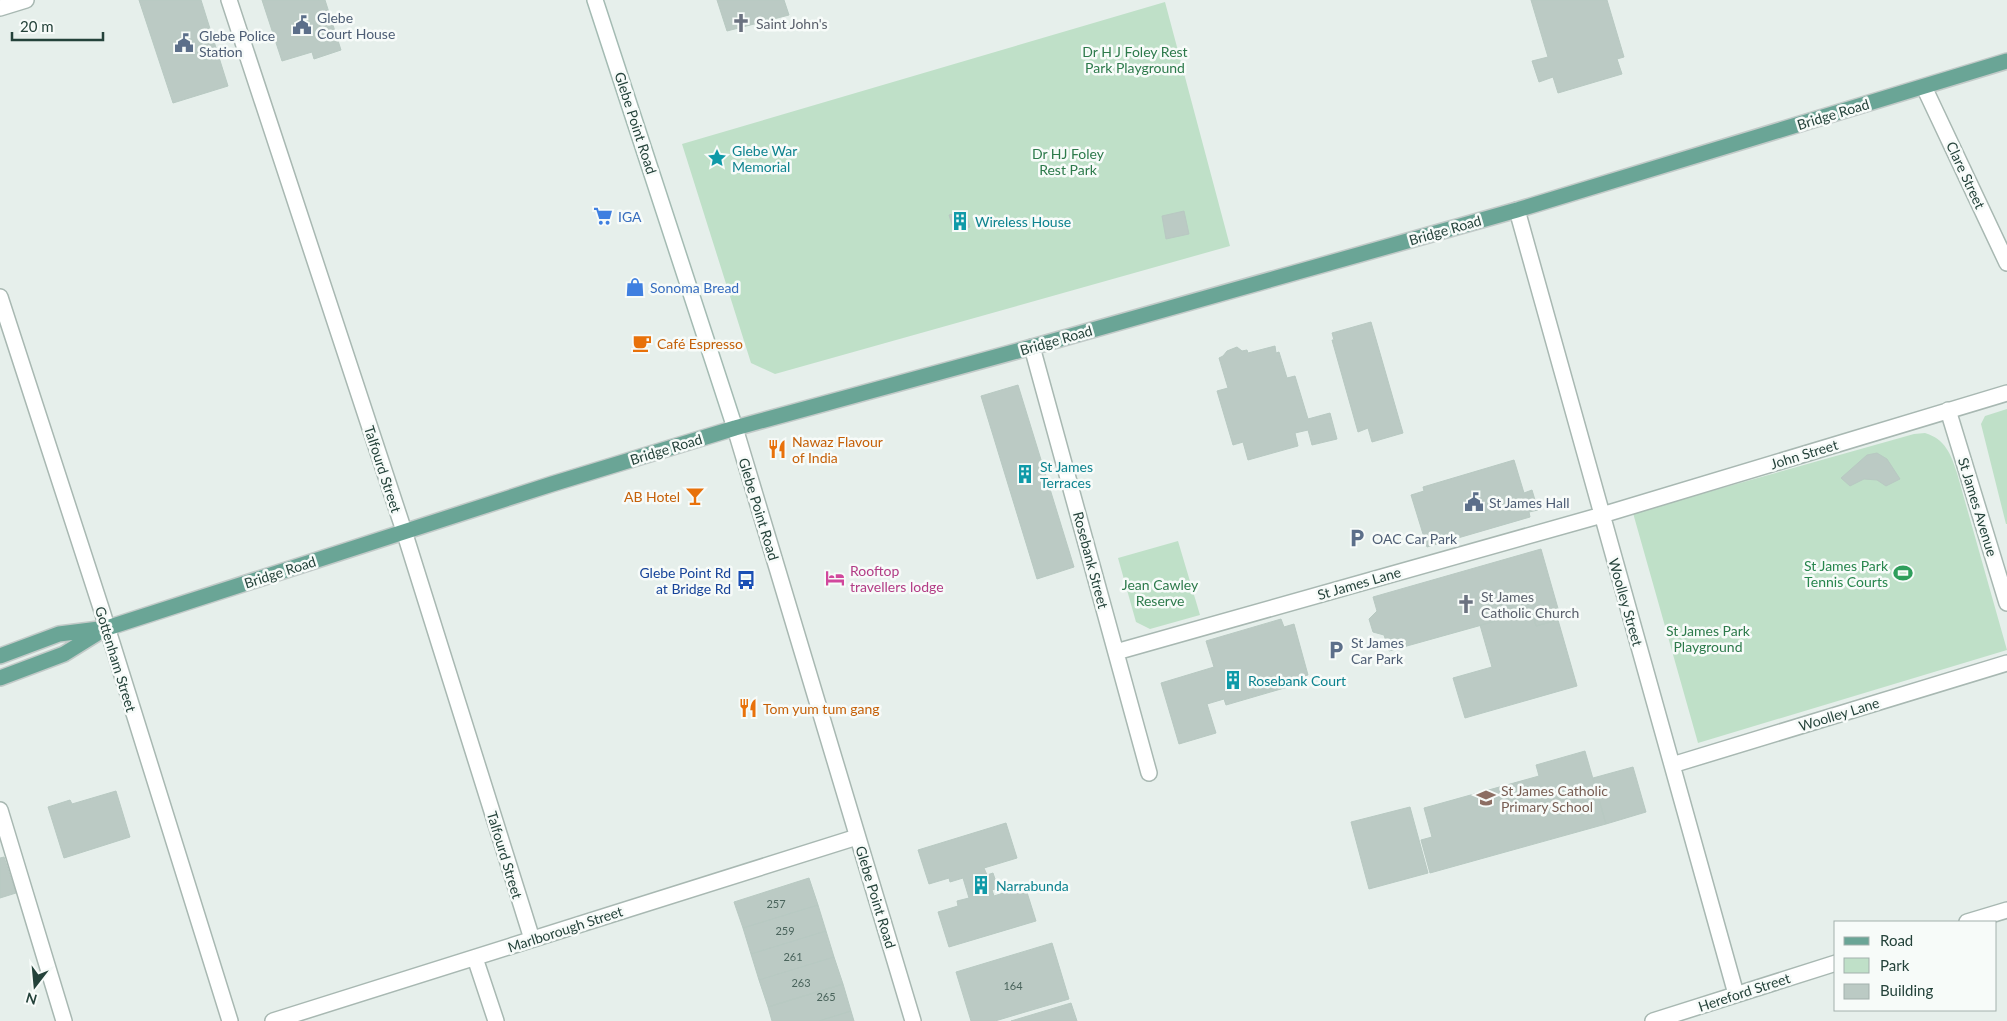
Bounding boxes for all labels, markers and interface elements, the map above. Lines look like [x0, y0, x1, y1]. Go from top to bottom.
place label: Glebe Court House [317, 9, 395, 42]
scale bar [12, 10, 104, 42]
church icon: Saint John's [730, 12, 752, 34]
public building icon: Glebe Court House [291, 14, 313, 36]
place label: Saint John's [756, 15, 828, 32]
text: 20 m [20, 17, 54, 35]
place label: Glebe Police Station [199, 27, 275, 60]
public building icon: Glebe Police Station [173, 32, 195, 54]
park label: Dr H J Foley Rest Park Playground [1082, 43, 1188, 76]
street label: Glebe Point Road [611, 70, 661, 176]
street label: Bridge Road [1795, 95, 1871, 133]
street label: Clare Street [1943, 139, 1989, 211]
place label: Glebe War Memorial [732, 142, 797, 175]
park label: Dr HJ Foley Rest Park [1032, 145, 1105, 178]
place icon: Glebe War Memorial [706, 147, 728, 169]
supermarket icon: IGA [592, 205, 614, 227]
place label: IGA [618, 208, 642, 225]
building icon: Wireless House [949, 210, 971, 232]
street label: Bridge Road [1407, 212, 1483, 248]
place label: Wireless House [975, 213, 1071, 230]
shop icon: Sonoma Bread [624, 276, 646, 298]
place label: Sonoma Bread [650, 279, 739, 296]
street label: Bridge Road [1018, 322, 1094, 358]
cafe icon: Café Espresso [631, 332, 653, 354]
place label: Café Espresso [657, 335, 743, 352]
street label: Talfourd Street [361, 423, 405, 515]
street label: Bridge Road [628, 430, 704, 468]
place label: Nawaz Flavour of India [792, 433, 883, 466]
street label: John Street [1768, 436, 1840, 472]
restaurant icon: Nawaz Flavour of India [766, 438, 788, 460]
street label: St James Avenue [1955, 455, 2001, 559]
street label: Glebe Point Road [735, 456, 783, 562]
place label: St James Terraces [1040, 458, 1093, 491]
building icon: St James Terraces [1014, 463, 1036, 485]
bar icon: AB Hotel [684, 485, 706, 507]
place label: AB Hotel [624, 488, 680, 505]
public building icon: St James Hall [1463, 491, 1485, 513]
place label: St James Hall [1489, 494, 1570, 511]
street label: Rosebank Street [1070, 510, 1112, 610]
parking icon: OAC Car Park [1346, 527, 1368, 549]
place label: OAC Car Park [1372, 530, 1458, 547]
street label: Bridge Road [242, 552, 318, 592]
street label: Woolley Street [1605, 556, 1647, 648]
place label: St James Park Tennis Courts [1804, 557, 1889, 590]
place label: Rooftop travellers lodge [850, 562, 944, 595]
sports icon: St James Park Tennis Courts [1892, 562, 1914, 584]
street label: St James Lane [1315, 563, 1403, 603]
place label: Glebe Point Rd at Bridge Rd [639, 564, 731, 597]
hotel icon: Rooftop travellers lodge [824, 567, 846, 589]
bus stop icon: Glebe Point Rd at Bridge Rd [735, 569, 757, 591]
park label: Jean Cawley Reserve [1122, 576, 1199, 609]
place label: St James Catholic Church [1481, 588, 1579, 621]
church icon: St James Catholic Church [1455, 593, 1477, 615]
street label: Gottenham Street [92, 604, 140, 714]
park label: St James Park Playground [1666, 622, 1751, 655]
place label: St James Car Park [1351, 634, 1404, 667]
parking icon: St James Car Park [1325, 639, 1347, 661]
building icon: Rosebank Court [1222, 669, 1244, 691]
place label: Rosebank Court [1248, 672, 1346, 689]
street label: Woolley Lane [1797, 694, 1881, 734]
restaurant icon: Tom yum tum gang [737, 697, 759, 719]
place label: Tom yum tum gang [763, 700, 880, 717]
place label: St James Catholic Primary School [1501, 782, 1608, 815]
school or university icon: St James Catholic Primary School [1475, 787, 1497, 809]
street label: Talfourd Street [484, 809, 526, 901]
street label: Glebe Point Road [852, 844, 900, 950]
building icon: Narrabunda [970, 874, 992, 896]
place label: Narrabunda [996, 877, 1069, 894]
house number: 257 [766, 897, 786, 910]
street label: Marlborough Street [505, 902, 625, 956]
legend [1834, 921, 1997, 1011]
house number: 259 [775, 924, 795, 937]
text: Road [1880, 931, 1913, 949]
house number: 261 [783, 950, 803, 963]
text: Park [1880, 956, 1910, 974]
north arrow [10, 961, 60, 1011]
street label: Hereford Street [1696, 969, 1792, 1015]
house number: 263 [791, 976, 811, 989]
house number: 164 [1003, 979, 1023, 992]
text: Building [1880, 981, 1933, 999]
text: N [24, 989, 39, 1009]
house number: 265 [816, 990, 836, 1003]

